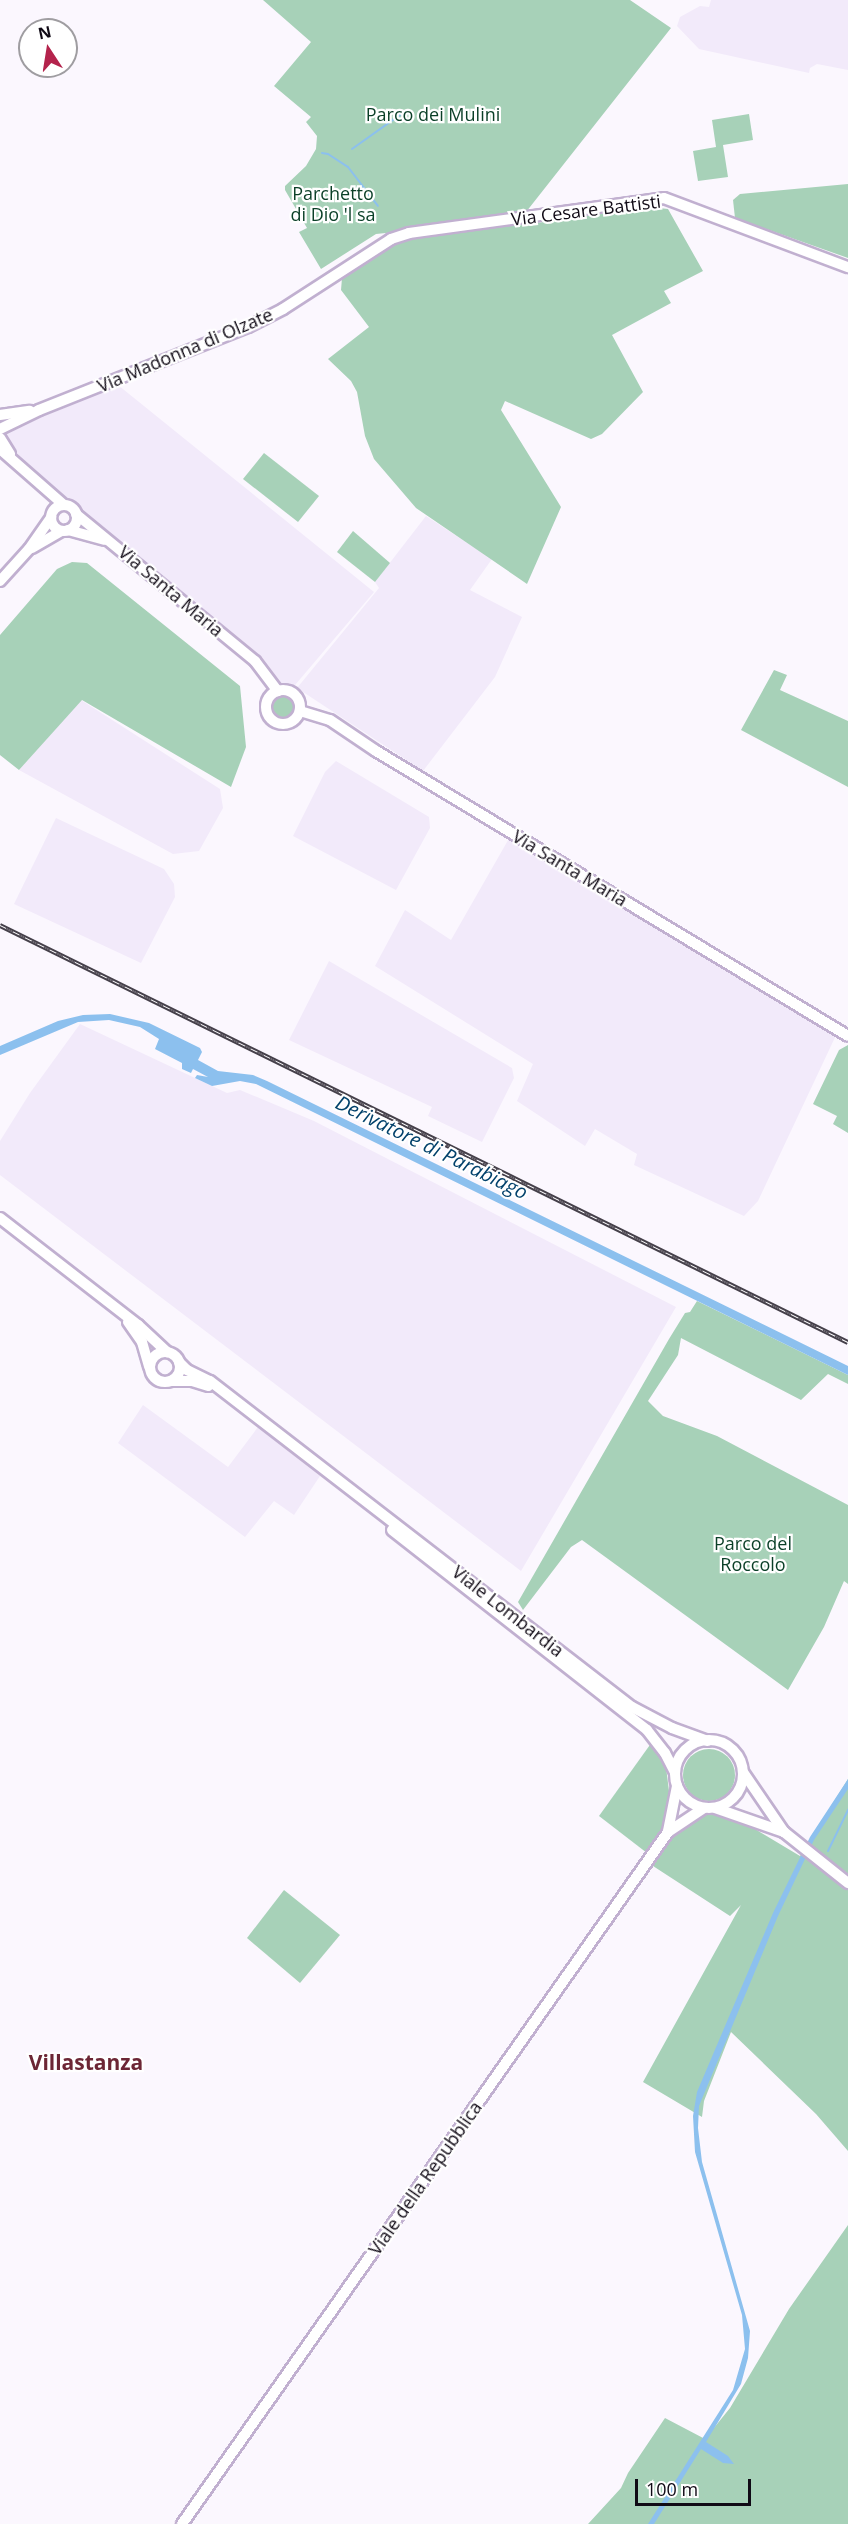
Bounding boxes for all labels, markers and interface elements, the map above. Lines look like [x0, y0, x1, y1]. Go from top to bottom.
north arrow [18, 18, 78, 78]
text: N [36, 20, 53, 44]
park label: Parco dei Mulini [366, 103, 500, 125]
park label: Parchetto di Dio 'l sa [290, 183, 376, 226]
street label: Via Cesare Battisti [510, 190, 662, 230]
street label: Via Madonna di Olzate [94, 303, 276, 397]
street label: Via Santa Maria [114, 541, 228, 641]
street label: Via Santa Maria [509, 825, 631, 911]
water label: Derivatore di Parabiago [332, 1090, 532, 1204]
park label: Parco del Roccolo [714, 1533, 792, 1576]
street label: Viale Lombardia [448, 1561, 568, 1661]
district label: Villastanza [29, 2049, 143, 2075]
street label: Viale della Repubblica [364, 2097, 486, 2259]
scale bar [638, 2467, 754, 2505]
text: 100 m [646, 2477, 698, 2501]

